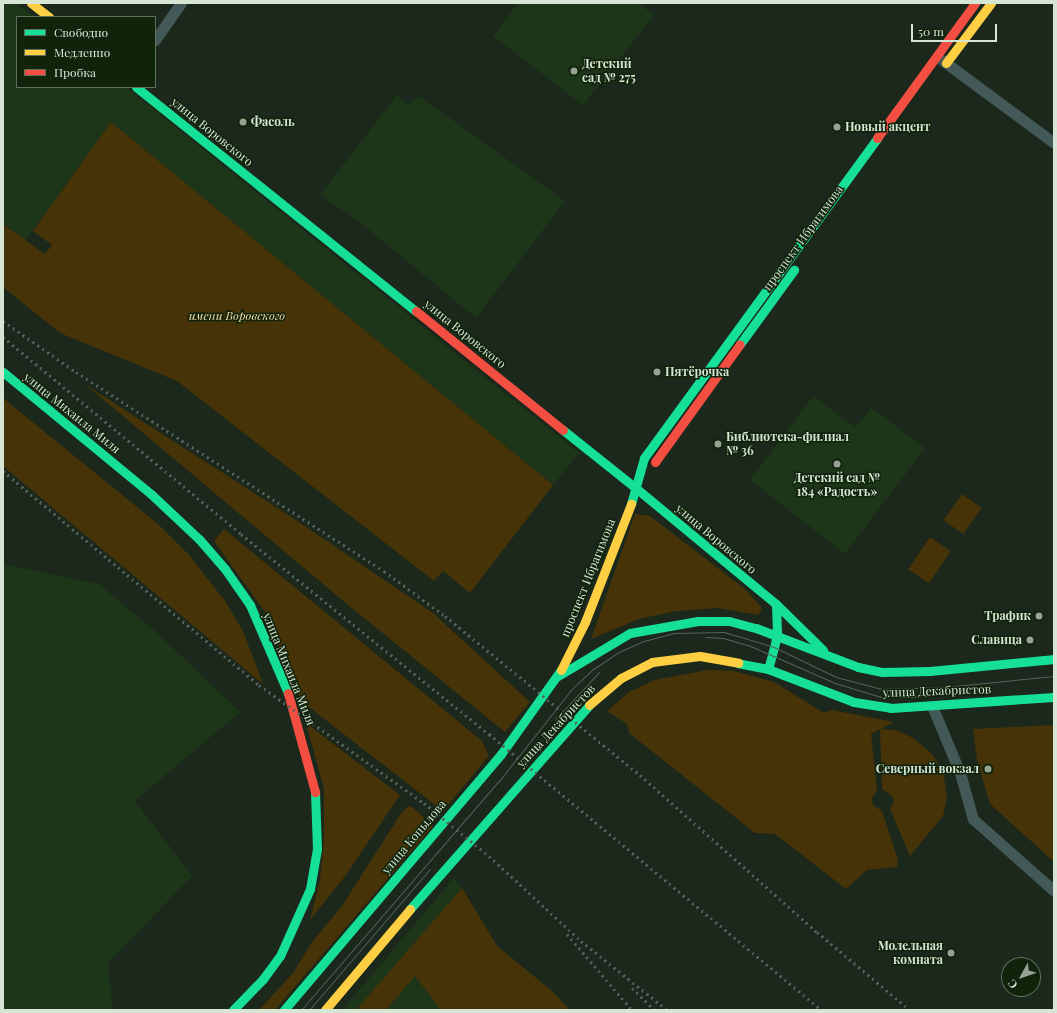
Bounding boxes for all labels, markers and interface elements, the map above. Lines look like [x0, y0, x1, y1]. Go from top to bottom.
legend [16, 16, 156, 88]
scale bar [913, 16, 999, 42]
text: 50 m [918, 23, 944, 39]
text: Свободно [54, 24, 108, 40]
text: Медленно [54, 44, 110, 60]
place label: Детский сад № 275 [582, 57, 636, 85]
text: Пробка [54, 64, 96, 80]
marker: Детский сад № 275 [569, 66, 579, 76]
street label: улица Воровского [168, 95, 256, 169]
place label: Фасоль [251, 115, 295, 129]
marker: Фасоль [238, 117, 248, 127]
place label: Новый акцент [845, 120, 931, 134]
marker: Новый акцент [832, 122, 842, 132]
street label: проспект Ибрагимова [760, 183, 846, 293]
street label: улица Воровского [421, 297, 509, 371]
park label: имени Воровского [189, 309, 285, 323]
place label: Пятёрочка [665, 365, 729, 379]
marker: Пятёрочка [652, 367, 662, 377]
street label: улица Михаила Миля [21, 370, 123, 456]
place label: Библиотека-филиал № 36 [726, 430, 849, 458]
marker: Библиотека-филиал № 36 [713, 439, 723, 449]
marker: Детский сад № 184 «Радость» [832, 459, 842, 469]
place label: Детский сад № 184 «Радость» [794, 471, 880, 499]
street label: улица Воровского [673, 501, 759, 577]
street label: проспект Ибрагимова [558, 517, 618, 639]
place label: Трафик [984, 609, 1031, 623]
street label: улица Михаила Миля [260, 611, 318, 727]
marker: Трафик [1034, 611, 1044, 621]
place label: Славица [971, 633, 1022, 647]
marker: Славица [1025, 635, 1035, 645]
street label: улица Декабристов [514, 681, 598, 771]
street label: улица Декабристов [883, 682, 991, 700]
place label: Северный вокзал [876, 762, 979, 776]
marker: Северный вокзал [982, 763, 994, 775]
street label: улица Копылова [379, 797, 449, 877]
place label: Молельная комната [878, 939, 943, 967]
marker: Молельная комната [946, 948, 956, 958]
north arrow [1001, 957, 1041, 997]
text: С [1004, 977, 1020, 992]

